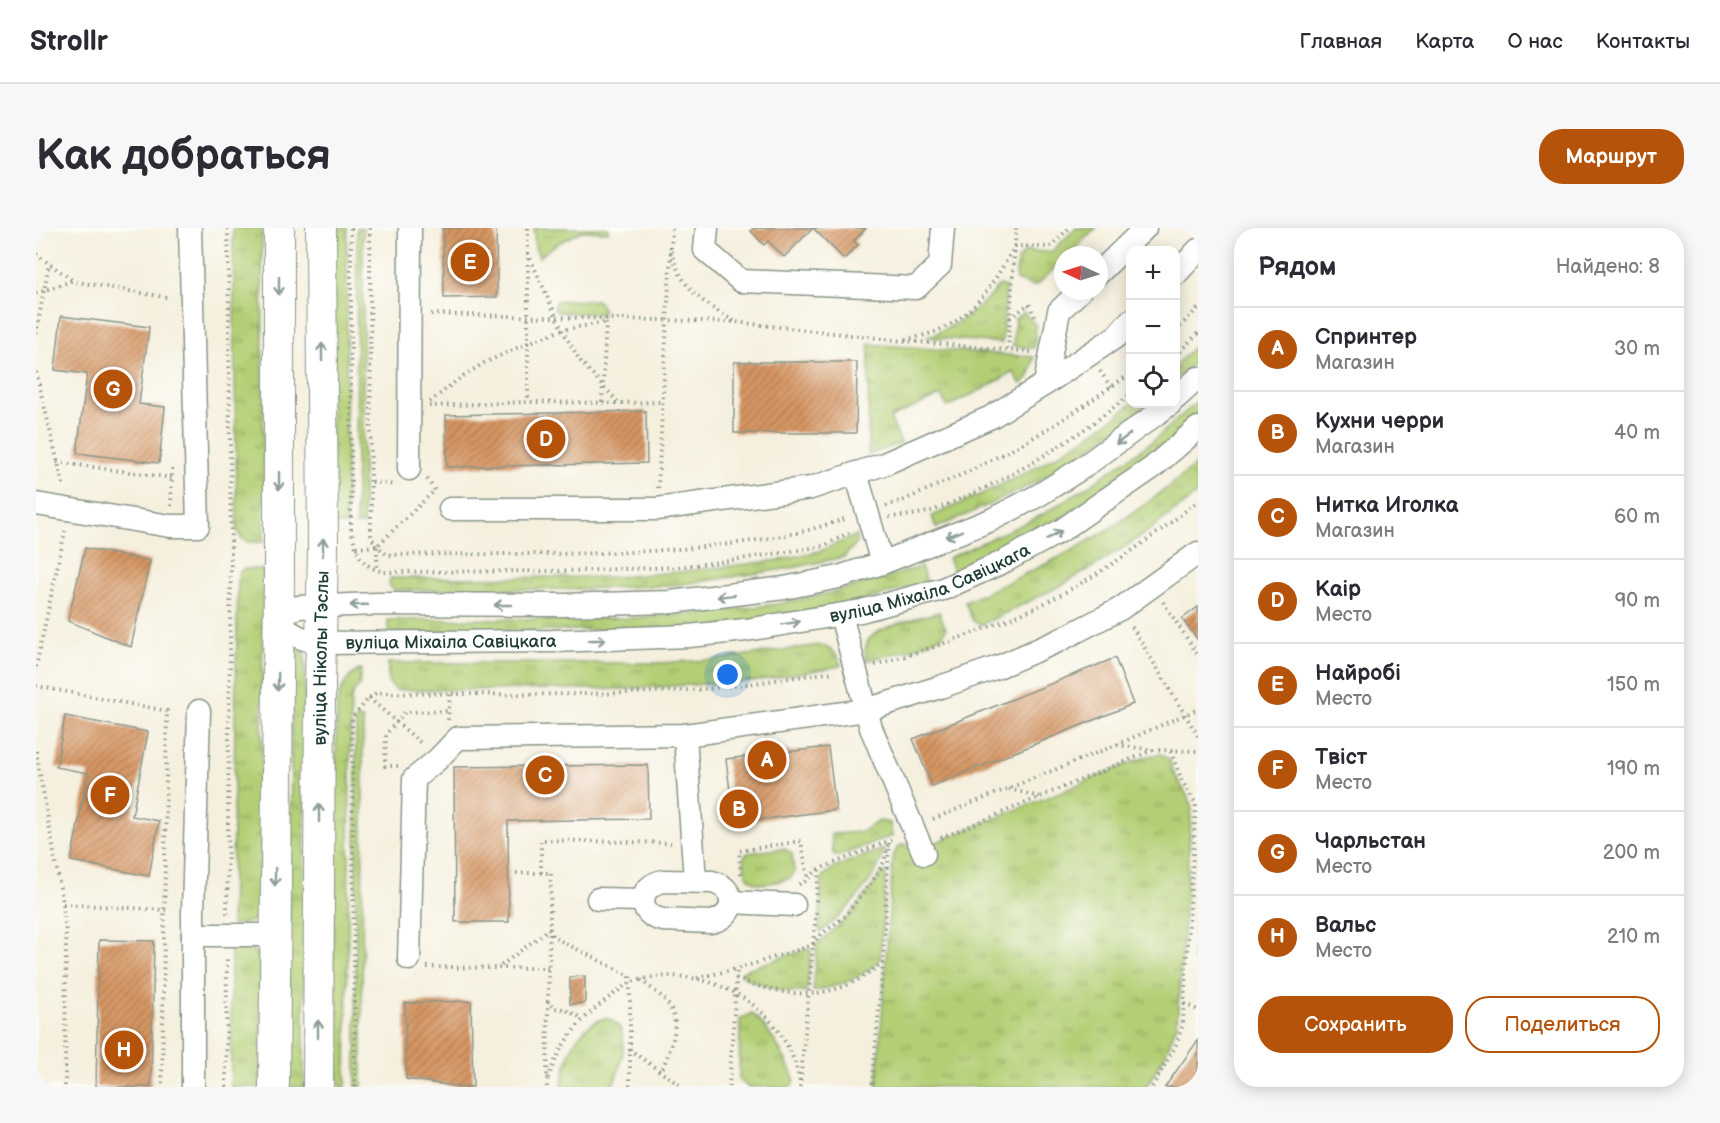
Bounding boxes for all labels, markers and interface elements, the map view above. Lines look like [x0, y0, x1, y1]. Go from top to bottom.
text: Strollr [30, 25, 108, 58]
text: Главная [1299, 29, 1382, 54]
text: Карта [1415, 29, 1474, 54]
text: О нас [1507, 29, 1563, 54]
text: Контакты [1596, 29, 1690, 54]
button: Маршрут [1539, 129, 1684, 184]
text: Как добраться [36, 131, 331, 182]
pin: E [450, 240, 490, 285]
north arrow [1054, 246, 1108, 300]
map controls [1126, 246, 1180, 408]
button: + [1126, 246, 1180, 300]
text: Рядом [1258, 252, 1336, 283]
text: Найдено: 8 [1556, 255, 1660, 279]
one-way arrow [273, 276, 285, 296]
button: − [1126, 300, 1180, 354]
text: Спринтер [1315, 324, 1417, 351]
text: A [1271, 337, 1284, 361]
text: 30 m [1614, 337, 1660, 361]
one-way arrow [316, 343, 328, 363]
text: Магазин [1315, 351, 1395, 375]
button: locate [1126, 354, 1180, 408]
pin: G [94, 366, 133, 412]
text: Кухни черри [1315, 408, 1444, 435]
pin: D [526, 416, 566, 462]
text: B [1270, 421, 1285, 445]
text: 40 m [1614, 421, 1660, 445]
one-way arrow [1116, 433, 1132, 445]
text: Магазин [1315, 435, 1395, 459]
one-way arrow [273, 471, 285, 491]
text: Нитка Иголка [1315, 492, 1459, 519]
text: C [1270, 505, 1285, 529]
text: 60 m [1614, 505, 1660, 529]
text: Магазин [1315, 519, 1395, 543]
one-way arrow [945, 529, 964, 540]
one-way arrow [1044, 529, 1062, 540]
one-way arrow [317, 538, 329, 558]
street label: вуліца Міхаіла Савіцкага [828, 539, 1034, 627]
street label: вуліца Ніколы Тэслы [309, 570, 333, 745]
text: Каір [1315, 576, 1361, 603]
text: D [1271, 589, 1284, 613]
text: 90 m [1615, 589, 1660, 613]
one-way arrow [717, 591, 737, 602]
one-way arrow [350, 599, 370, 610]
one-way arrow [494, 599, 514, 610]
text: Место [1315, 603, 1372, 627]
one-way arrow [781, 617, 801, 628]
street label: вуліца Міхаіла Савіцкага [345, 630, 557, 653]
one-way arrow [587, 635, 607, 646]
your location [713, 660, 742, 689]
text: Найробі [1315, 660, 1401, 687]
one-way arrow [272, 671, 284, 691]
text: E [1271, 673, 1284, 697]
text: 150 m [1607, 673, 1660, 697]
text: Место [1315, 687, 1372, 711]
pin: A [748, 738, 786, 782]
text: Твіст [1315, 744, 1367, 771]
pin: C [526, 752, 564, 798]
text: F [1271, 757, 1284, 781]
text: 190 m [1607, 757, 1660, 781]
text: Место [1315, 771, 1372, 795]
pin: F [90, 772, 130, 818]
pin: B [720, 786, 758, 832]
one-way arrow [313, 803, 325, 823]
text: Чарльстан [1315, 828, 1426, 855]
text: G [1270, 841, 1285, 865]
text: 200 m [1603, 841, 1660, 865]
text: Место [1315, 855, 1372, 879]
one-way arrow [270, 866, 281, 886]
text: Вальс [1315, 912, 1376, 939]
text: H [1270, 925, 1285, 949]
text: 210 m [1607, 925, 1660, 949]
text: Место [1315, 939, 1372, 963]
button: Сохранить [1258, 996, 1453, 1053]
button: Поделиться [1465, 996, 1660, 1053]
one-way arrow [312, 1019, 324, 1039]
pin: H [104, 1028, 143, 1072]

